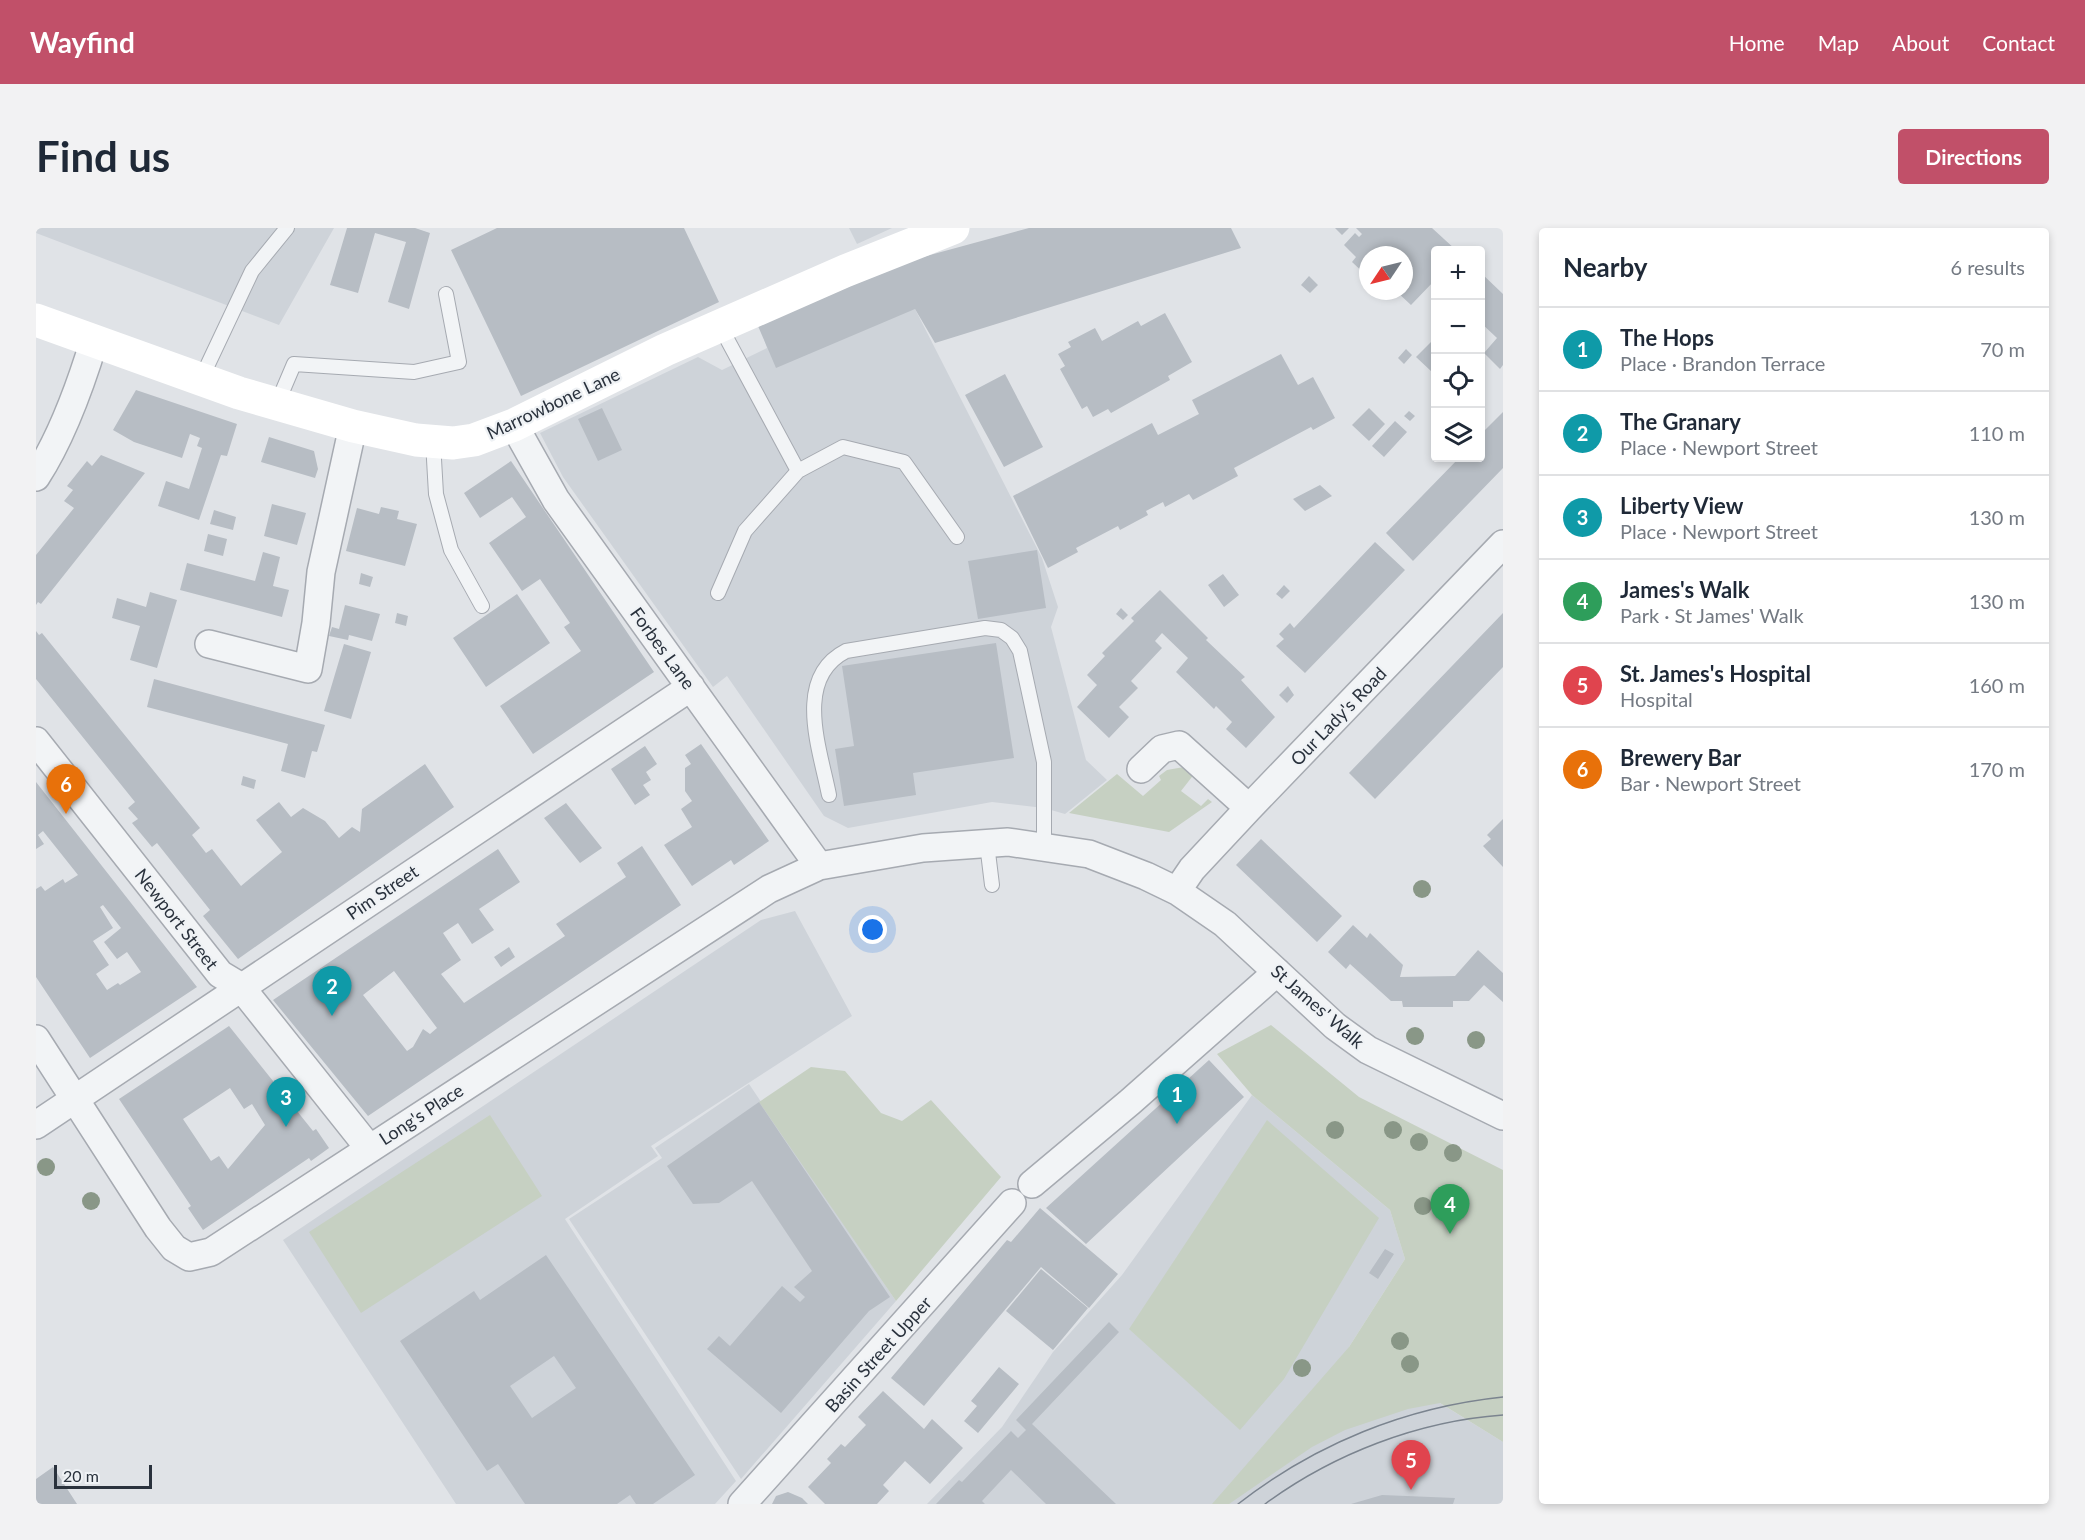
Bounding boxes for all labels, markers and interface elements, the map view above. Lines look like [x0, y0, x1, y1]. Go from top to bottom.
text: Wayfind [30, 25, 135, 59]
text: Home [1729, 30, 1785, 55]
text: Map [1818, 30, 1859, 55]
text: About [1892, 30, 1949, 55]
text: Contact [1982, 30, 2055, 55]
button: Directions [1898, 129, 2049, 184]
text: Find us [36, 131, 170, 181]
north arrow [1359, 246, 1413, 300]
map controls [1431, 246, 1485, 462]
button: + [1431, 246, 1485, 300]
text: Nearby [1563, 251, 1648, 283]
text: 6 results [1950, 255, 2025, 279]
button: − [1431, 300, 1485, 354]
text: The Hops [1620, 324, 1714, 351]
text: 1 [1577, 337, 1588, 361]
text: 70 m [1980, 337, 2025, 361]
text: Place · Brandon Terrace [1620, 351, 1825, 375]
button: locate [1431, 354, 1485, 408]
street label: Marrowbone Lane [483, 362, 623, 444]
button: layers [1431, 408, 1485, 462]
text: The Granary [1620, 408, 1741, 435]
text: 2 [1577, 421, 1588, 445]
text: 110 m [1969, 421, 2025, 445]
text: Place · Newport Street [1620, 435, 1818, 459]
text: Liberty View [1620, 492, 1743, 519]
text: 3 [1577, 505, 1588, 529]
text: 130 m [1969, 505, 2025, 529]
text: Place · Newport Street [1620, 519, 1818, 543]
text: James's Walk [1620, 576, 1749, 603]
text: 4 [1577, 589, 1588, 613]
text: 130 m [1969, 589, 2025, 613]
street label: Forbes Lane [626, 603, 700, 693]
text: Park · St James' Walk [1620, 603, 1804, 627]
text: St. James's Hospital [1620, 660, 1811, 687]
street label: Our Lady's Road [1285, 662, 1391, 770]
text: 5 [1577, 673, 1588, 697]
text: 160 m [1969, 673, 2025, 697]
text: Hospital [1620, 687, 1693, 711]
text: Brewery Bar [1620, 744, 1741, 771]
text: 6 [1577, 757, 1588, 781]
text: 170 m [1969, 757, 2025, 781]
pin: 6 [46, 764, 86, 814]
text: Bar · Newport Street [1620, 771, 1801, 795]
street label: Pim Street [342, 860, 423, 924]
street label: Newport Street [131, 864, 224, 974]
your location [858, 915, 887, 944]
street label: St James' Walk [1267, 960, 1370, 1053]
pin: 2 [312, 966, 352, 1016]
pin: 1 [1158, 1074, 1196, 1124]
pin: 3 [266, 1078, 306, 1127]
street label: Long's Place [375, 1079, 467, 1149]
pin: 4 [1430, 1184, 1470, 1234]
street label: Basin Street Upper [820, 1291, 936, 1417]
pin: 5 [1392, 1440, 1430, 1490]
scale bar [54, 1462, 152, 1490]
text: 20 m [63, 1466, 99, 1485]

